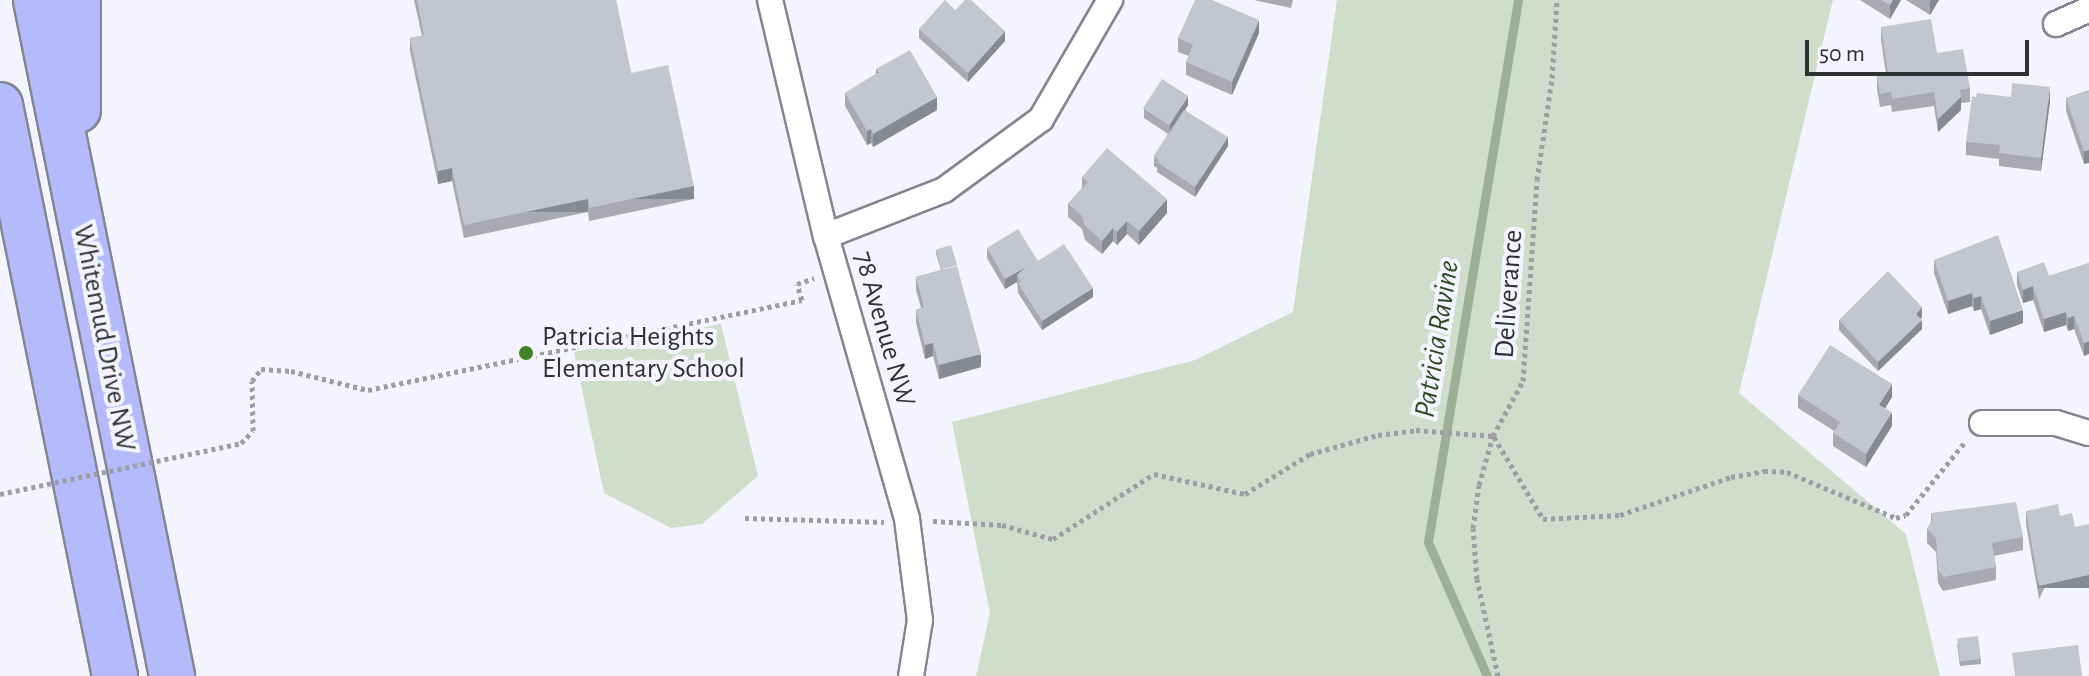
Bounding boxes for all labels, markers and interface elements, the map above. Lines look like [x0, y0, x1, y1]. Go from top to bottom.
scale bar [1809, 24, 2033, 74]
text: 50 m [1819, 42, 1865, 66]
street label: Whitemud Drive NW [66, 222, 142, 454]
street label: Deliverance [1488, 229, 1530, 359]
street label: 78 Avenue NW [846, 248, 922, 410]
water label: Patricia Ravine [1407, 258, 1467, 420]
place label: Patricia Heights Elementary School [542, 320, 745, 386]
marker: Patricia Heights Elementary School [517, 344, 535, 362]

